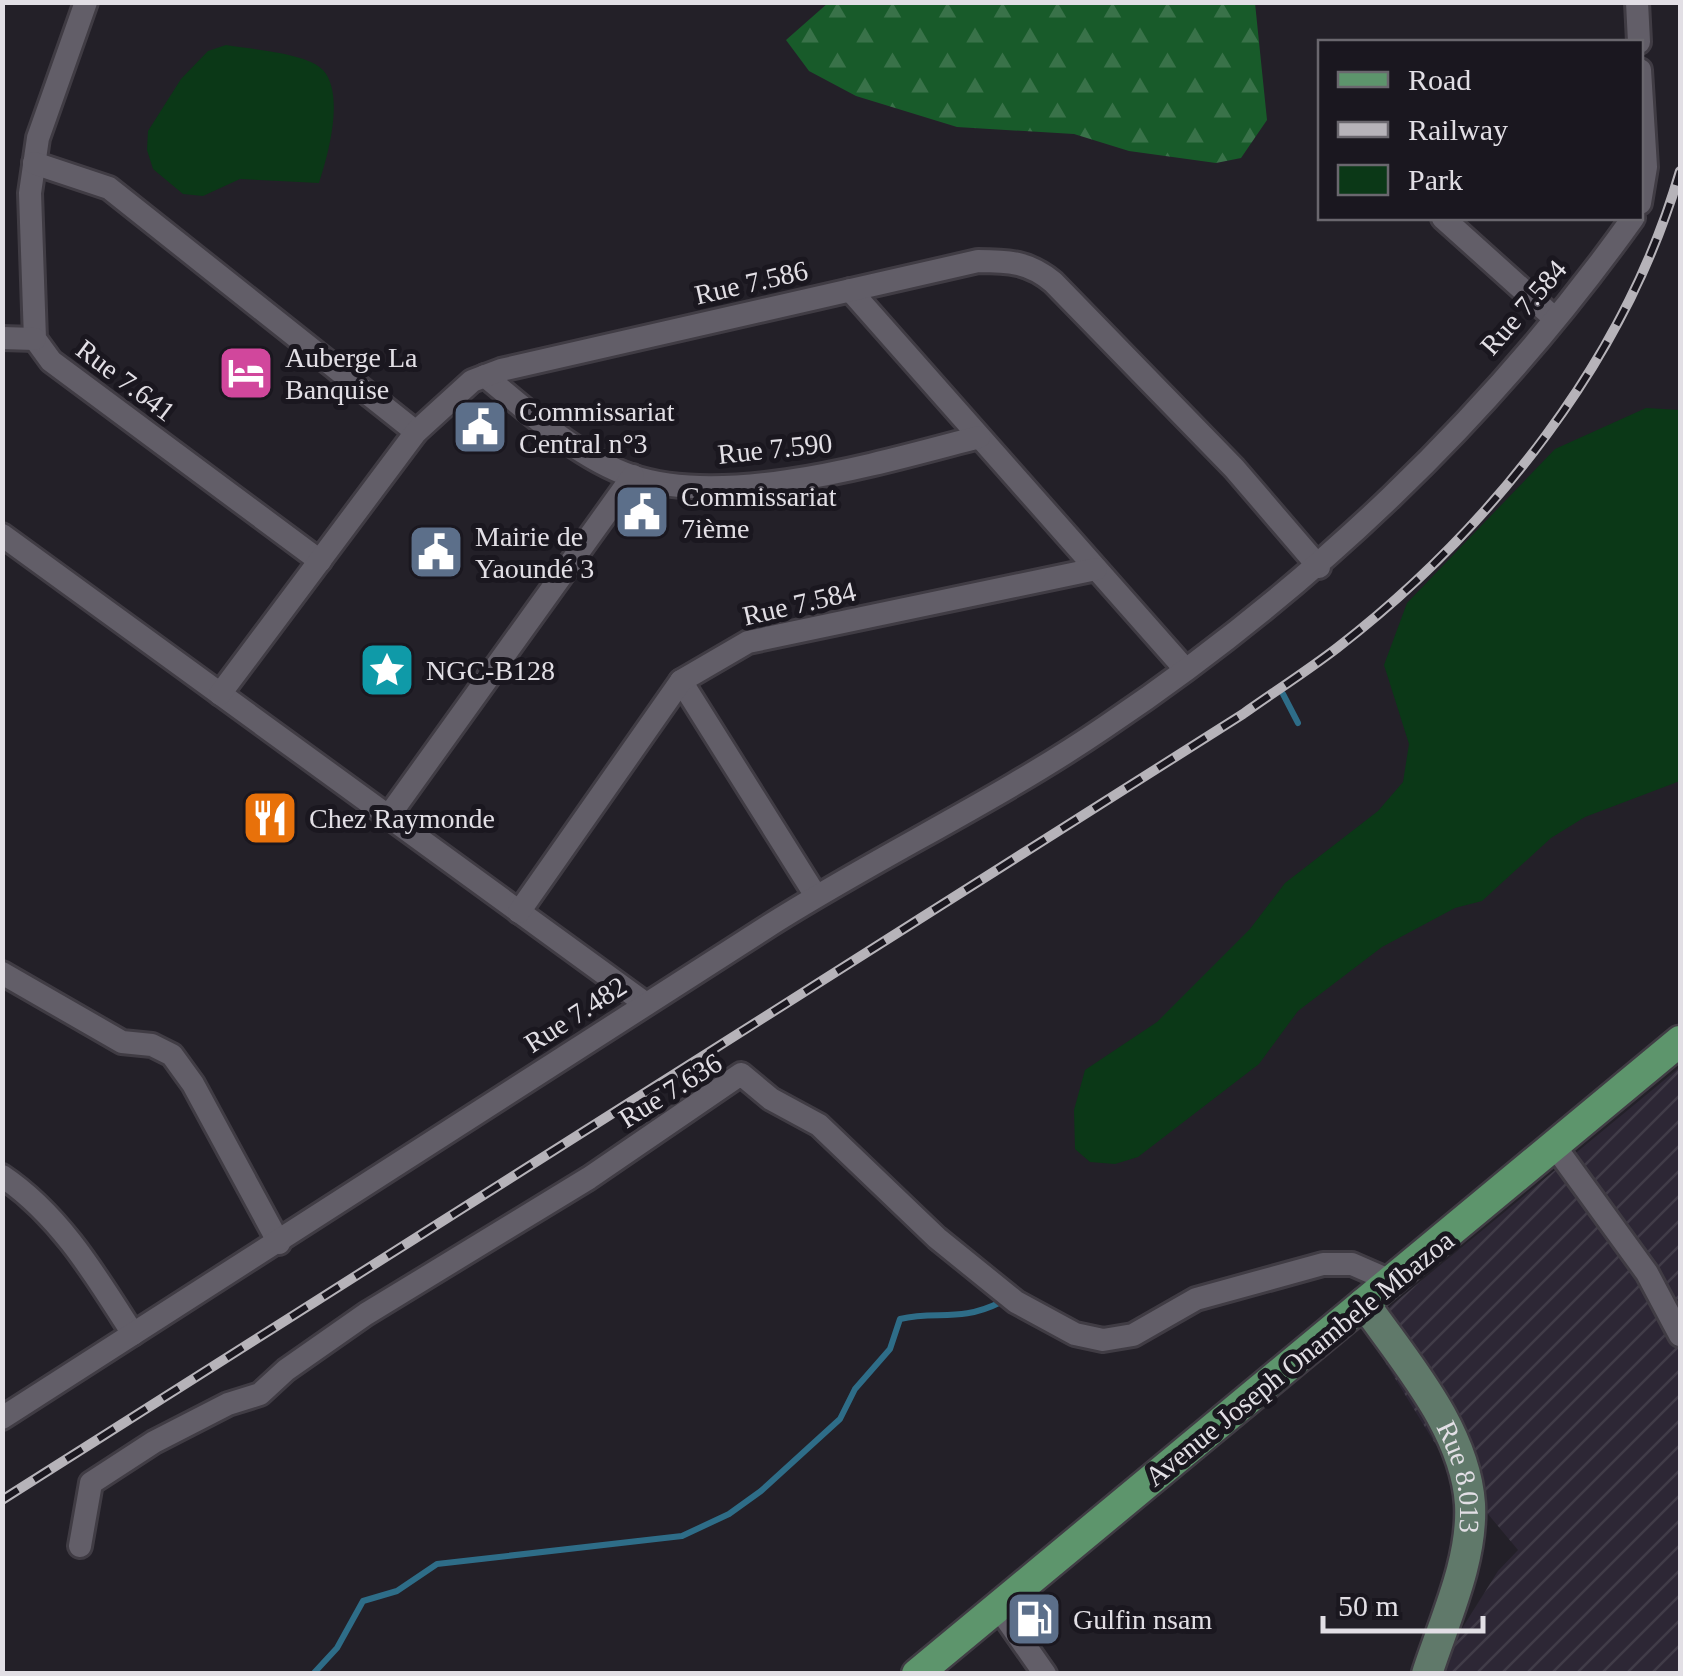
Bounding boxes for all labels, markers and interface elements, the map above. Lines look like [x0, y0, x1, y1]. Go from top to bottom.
legend [1318, 40, 1643, 220]
text: Road [1408, 63, 1471, 96]
text: Railway [1408, 113, 1508, 146]
text: Park [1408, 163, 1463, 196]
street label: Rue 7.586 [692, 254, 811, 311]
street label: Rue 7.584 [1474, 254, 1573, 361]
street label: Rue 7.641 [70, 333, 181, 427]
place label: Auberge La Banquise [285, 342, 418, 405]
hotel icon: Auberge La Banquise [216, 343, 276, 403]
place label: Commissariat Central n°3 [519, 396, 675, 459]
public building icon: Commissariat Central n°3 [450, 397, 510, 457]
street label: Rue 7.590 [716, 427, 834, 470]
place label: Commissariat 7ième [681, 481, 837, 544]
public building icon: Commissariat 7ième [612, 482, 672, 542]
place label: Mairie de Yaoundé 3 [475, 521, 594, 584]
public building icon: Mairie de Yaoundé 3 [406, 522, 466, 582]
street label: Rue 7.584 [740, 575, 859, 632]
place icon: NGC-B128 [357, 640, 417, 700]
place label: NGC-B128 [426, 655, 555, 686]
restaurant icon: Chez Raymonde [240, 788, 300, 848]
place label: Chez Raymonde [309, 803, 495, 834]
street label: Rue 7.482 [519, 970, 632, 1059]
street label: Rue 7.636 [613, 1047, 727, 1134]
street label: Avenue Joseph Onambele Mbazoa [1139, 1224, 1460, 1492]
street label: Rue 8.013 [1431, 1416, 1485, 1534]
scale bar [1323, 1571, 1483, 1633]
fuel station icon: Gulfin nsam [1004, 1589, 1064, 1649]
text: 50 m [1338, 1589, 1399, 1622]
place label: Gulfin nsam [1073, 1604, 1212, 1635]

